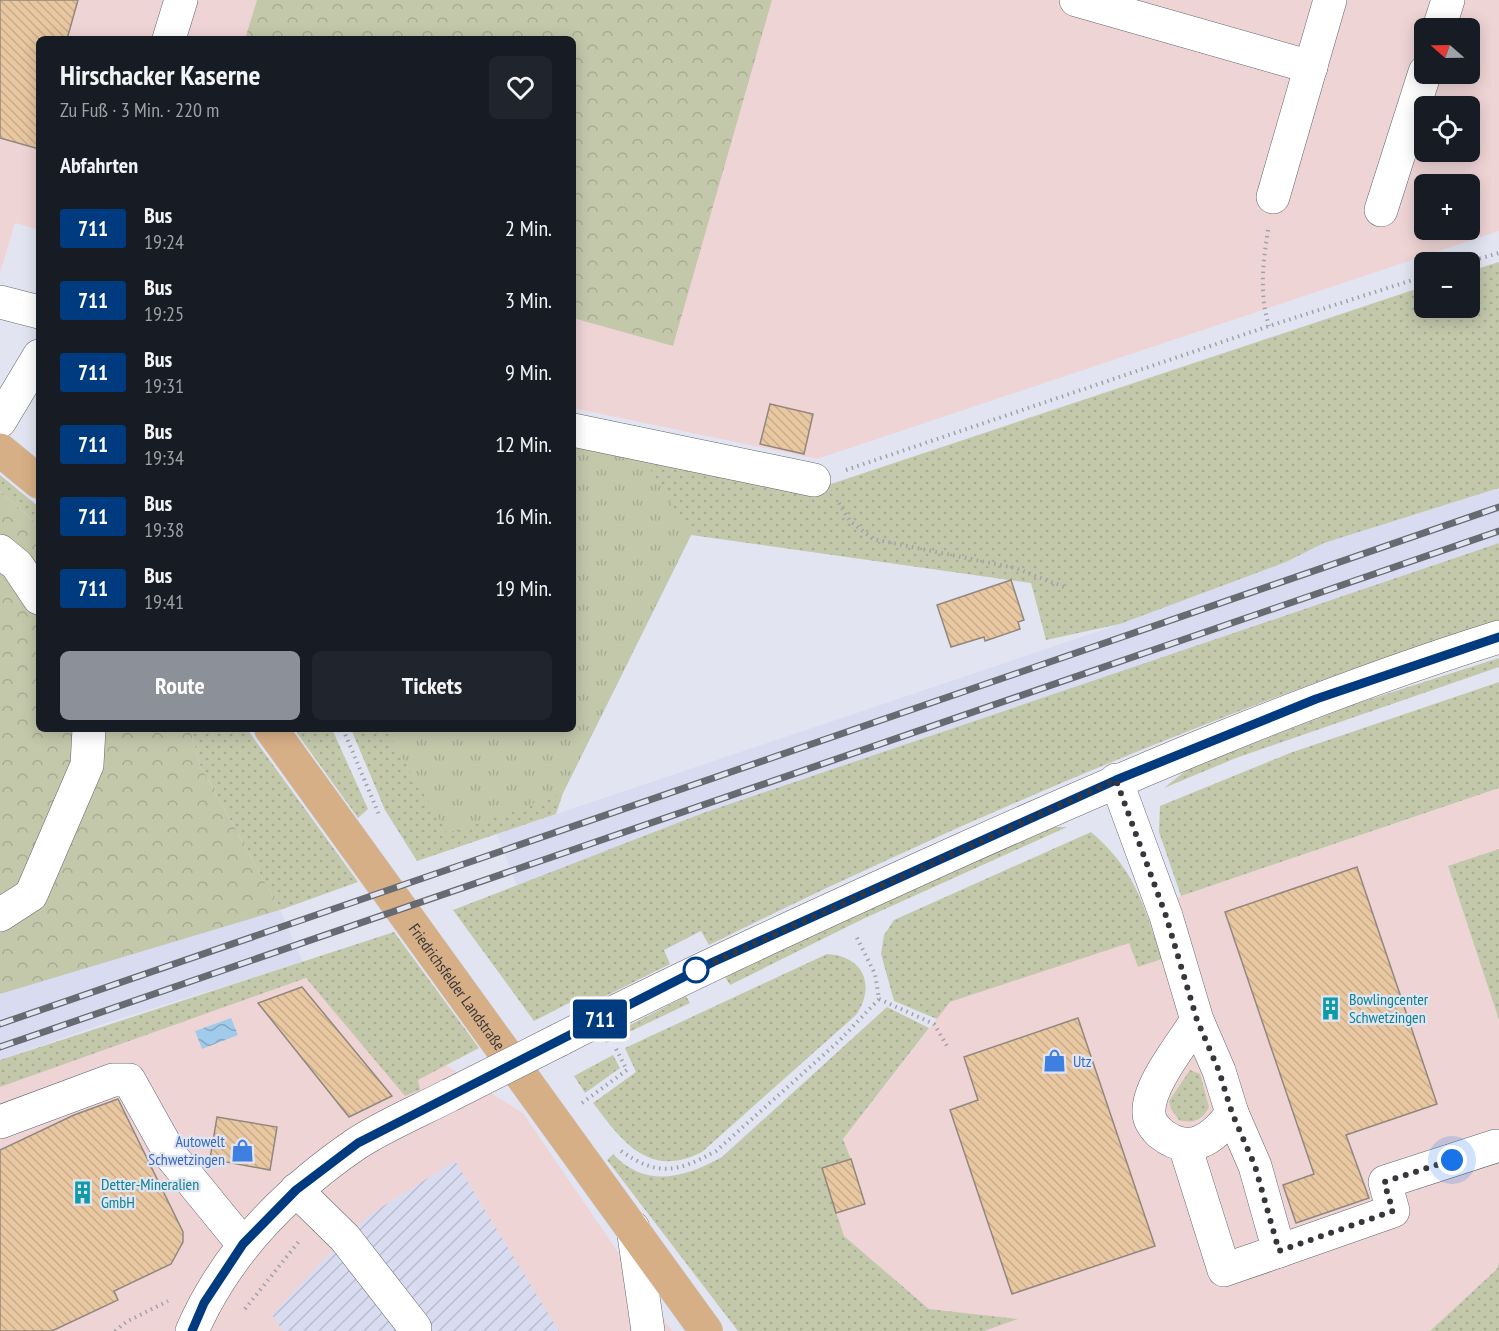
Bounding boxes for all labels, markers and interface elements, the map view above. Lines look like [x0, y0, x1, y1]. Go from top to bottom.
north arrow [1414, 18, 1480, 84]
map controls [1414, 18, 1480, 318]
text: Hirschacker Kaserne [60, 56, 260, 93]
button: heart [489, 56, 552, 119]
button: locate [1414, 96, 1480, 162]
text: Zu Fuß · 3 Min. · 220 m [60, 97, 219, 123]
text: Abfahrten [60, 151, 138, 179]
button: + [1414, 174, 1480, 240]
text: Bus [144, 201, 172, 229]
text: 2 Min. [505, 214, 552, 242]
text: 711 [78, 215, 108, 242]
text: 19:24 [144, 229, 184, 255]
button: − [1414, 252, 1480, 318]
text: Bus [144, 273, 172, 301]
text: 3 Min. [505, 286, 552, 314]
text: 711 [78, 287, 108, 314]
text: 19:25 [144, 301, 184, 327]
text: Bus [144, 345, 172, 373]
text: 9 Min. [505, 358, 552, 386]
text: 711 [78, 359, 108, 386]
text: 19:31 [144, 373, 184, 399]
text: Bus [144, 417, 172, 445]
text: 12 Min. [495, 430, 552, 458]
text: 711 [78, 431, 108, 458]
text: 19:34 [144, 445, 184, 471]
text: Bus [144, 489, 172, 517]
text: 16 Min. [495, 502, 552, 530]
text: 711 [78, 503, 108, 530]
text: 19:38 [144, 517, 184, 543]
text: Bus [144, 561, 172, 589]
text: 19 Min. [495, 574, 552, 602]
text: 711 [78, 575, 108, 602]
text: 19:41 [144, 589, 184, 615]
button: Route [60, 651, 300, 720]
button: Tickets [312, 651, 552, 720]
street label: Friedrichsfelder Landstraße [405, 919, 510, 1054]
unlabelled marker [683, 957, 709, 983]
place label: Bowlingcenter Schwetzingen [1349, 989, 1429, 1027]
building icon: Bowlingcenter Schwetzingen [1318, 995, 1344, 1021]
line badge: 711 [566, 1000, 634, 1038]
text: 711 [585, 1006, 615, 1033]
shop icon: Utz [1042, 1048, 1068, 1074]
place label: Utz [1073, 1051, 1092, 1071]
place label: Autowelt Schwetzingen [148, 1131, 226, 1169]
shop icon: Autowelt Schwetzingen [230, 1137, 256, 1163]
your location [1437, 1145, 1467, 1175]
place label: Detter-Mineralien GmbH [101, 1174, 199, 1212]
building icon: Detter-Mineralien GmbH [70, 1180, 96, 1206]

